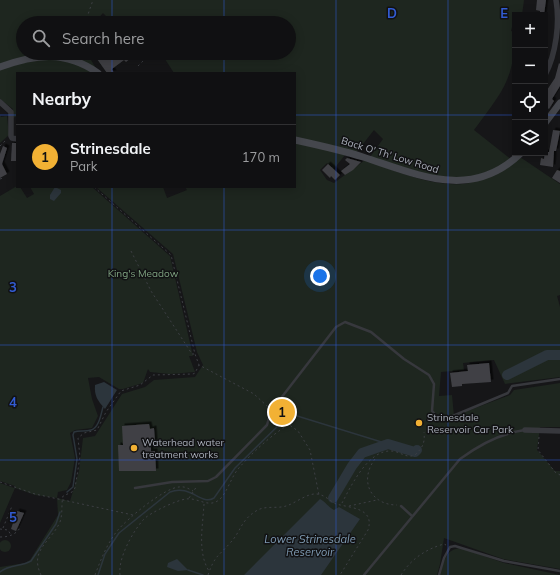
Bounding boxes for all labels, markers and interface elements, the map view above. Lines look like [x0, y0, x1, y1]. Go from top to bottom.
text: D [387, 5, 397, 21]
text: E [500, 5, 508, 21]
map controls [512, 12, 548, 156]
button: + [512, 12, 548, 48]
search box [16, 16, 296, 60]
icon: search [30, 27, 52, 49]
text: Search here [62, 29, 144, 48]
button: − [512, 48, 548, 84]
button: locate [512, 84, 548, 120]
text: Nearby [32, 88, 91, 109]
button: layers [512, 120, 548, 156]
street label: Back O' Th' Low Road [340, 134, 440, 176]
text: Strinesdale [70, 139, 151, 158]
text: 1 [41, 149, 49, 165]
text: 170 m [242, 149, 280, 165]
text: Park [70, 158, 97, 174]
your location [310, 266, 330, 286]
park label: King's Meadow [108, 267, 179, 280]
text: 3 [9, 279, 17, 295]
text: 4 [9, 394, 17, 410]
pin: 1 [269, 397, 295, 427]
place label: Strinesdale Reservoir Car Park [427, 411, 514, 436]
marker: Strinesdale Reservoir Car Park [414, 418, 424, 428]
place label: Waterhead water treatment works [142, 436, 224, 461]
marker: Waterhead water treatment works [129, 443, 139, 453]
text: 5 [9, 509, 17, 525]
water label: Lower Strinesdale Reservoir [264, 532, 356, 559]

